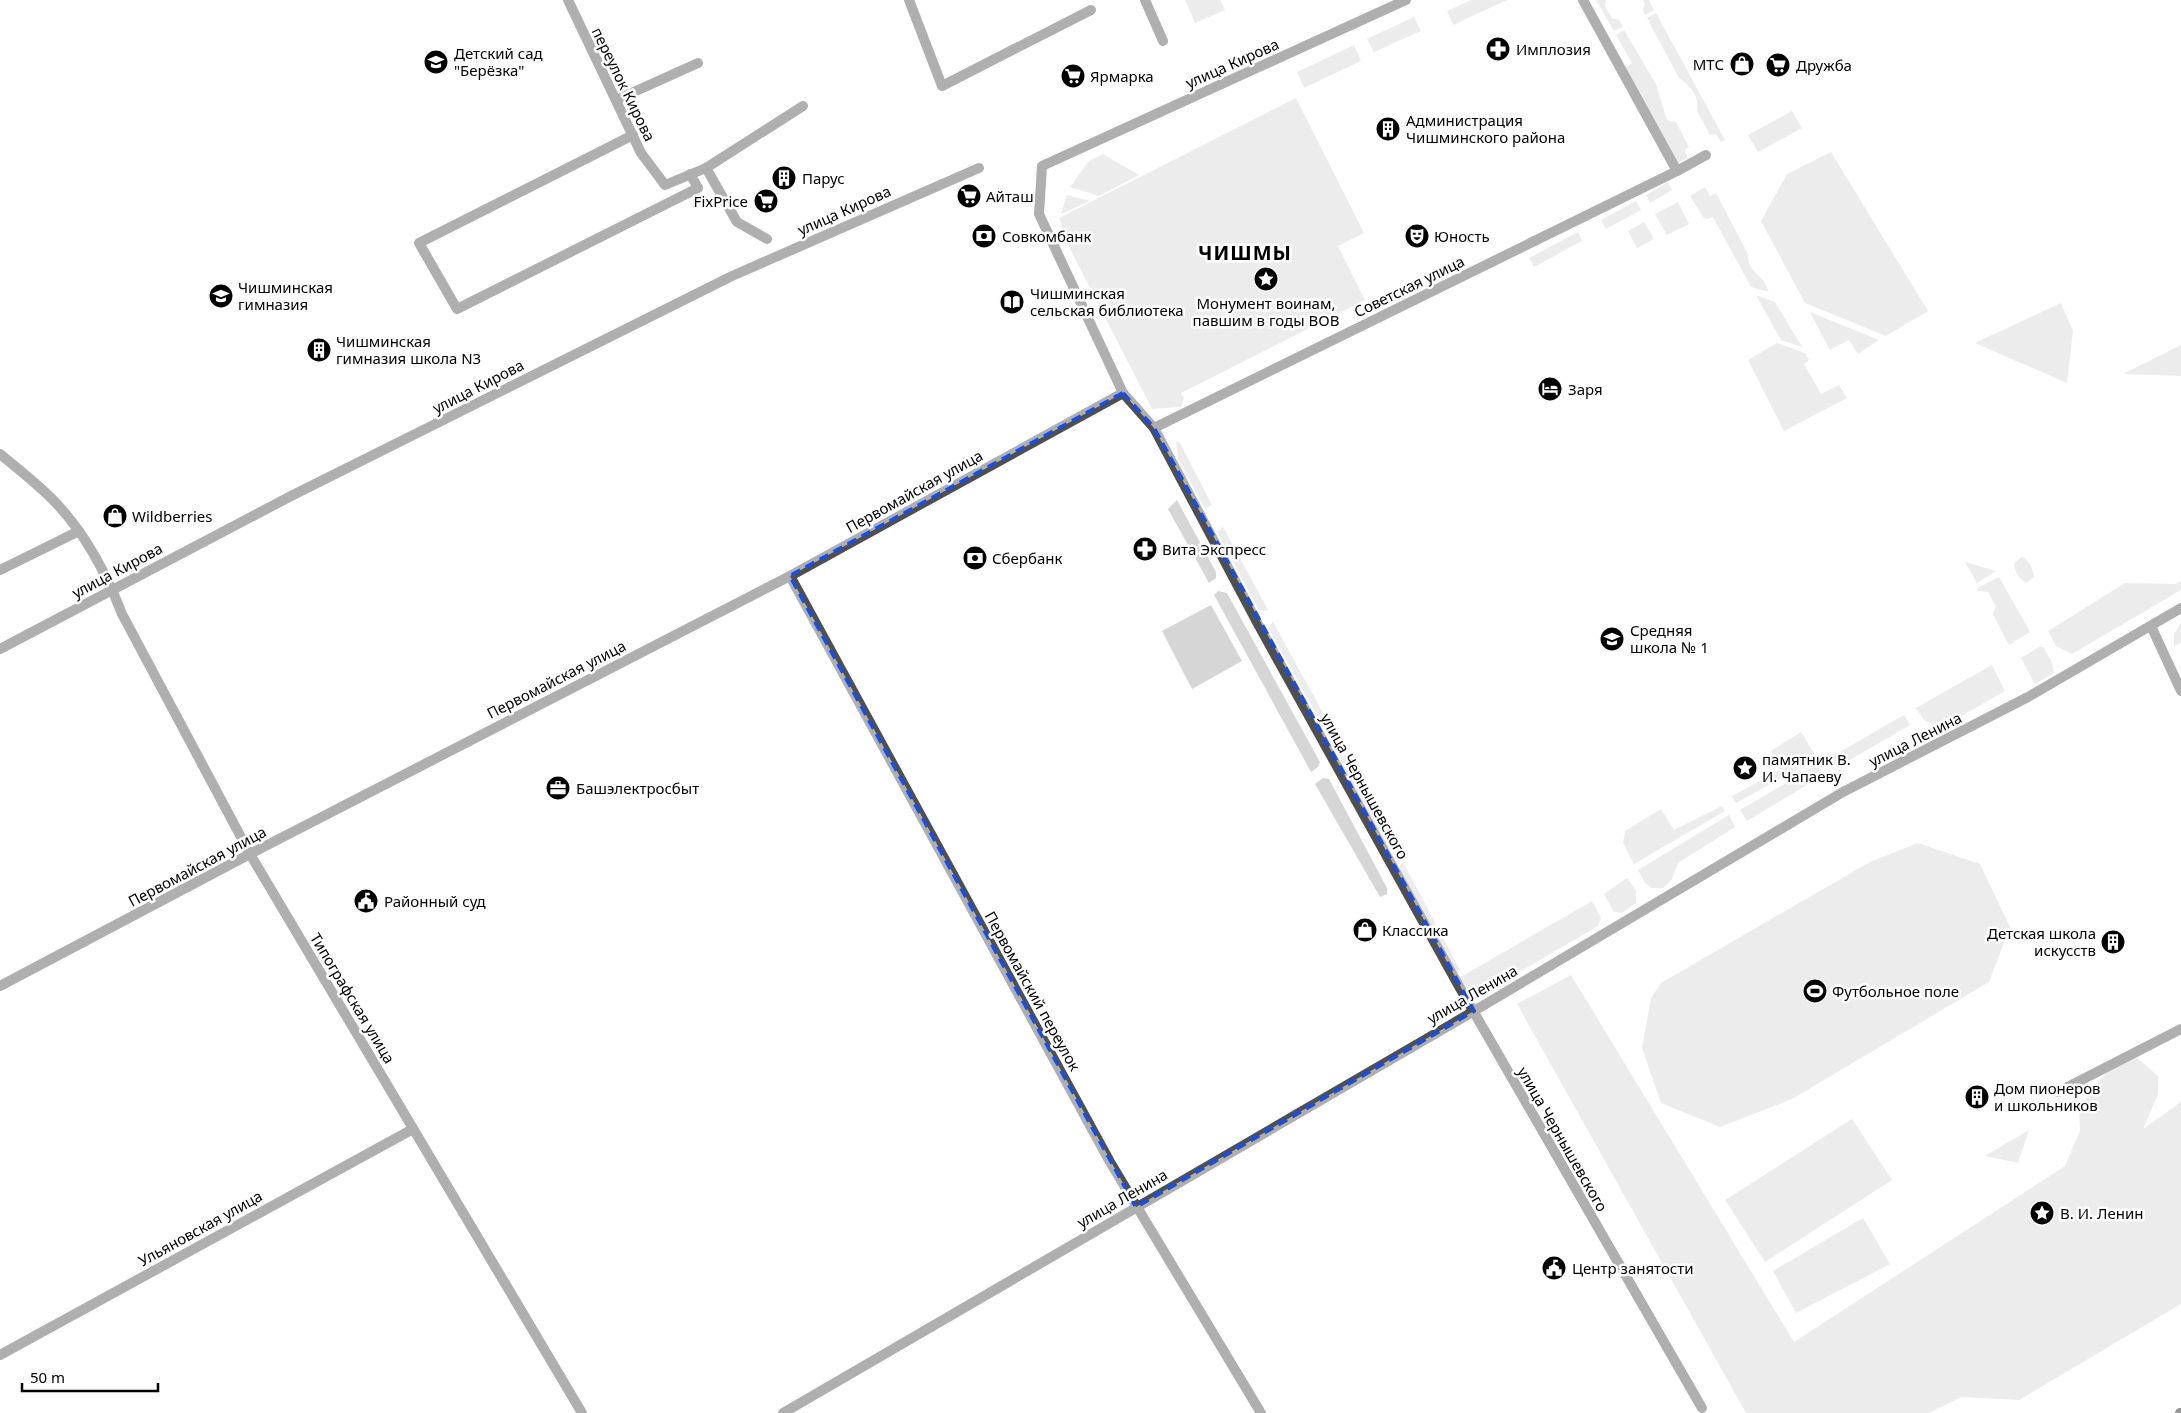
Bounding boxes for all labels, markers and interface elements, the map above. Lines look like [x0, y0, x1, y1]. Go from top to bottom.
street label: переулок Кирова [588, 24, 660, 144]
street label: улица Кирова [1182, 34, 1282, 92]
pharmacy icon: Имплозия [1485, 36, 1511, 62]
place label: Имплозия [1516, 39, 1591, 59]
place label: Детский сад "Берёзка" [454, 43, 543, 80]
school or university icon: Детский сад "Берёзка" [423, 49, 449, 75]
shop icon: МТС [1729, 51, 1755, 77]
supermarket icon: Дружба [1765, 52, 1791, 78]
place label: МТС [1693, 54, 1724, 74]
place label: Дружба [1796, 55, 1852, 75]
supermarket icon: Ярмарка [1060, 63, 1086, 89]
place label: Ярмарка [1090, 66, 1154, 86]
place label: Администрация Чишминского района [1406, 110, 1565, 147]
building icon: Администрация Чишминского района [1375, 116, 1401, 142]
building icon: Парус [771, 165, 797, 191]
place label: Парус [802, 168, 845, 188]
street label: улица Кирова [794, 181, 894, 239]
supermarket icon: Айташ [956, 183, 982, 209]
place label: Айташ [986, 186, 1034, 206]
supermarket icon: FixPrice [753, 188, 779, 214]
place label: FixPrice [694, 191, 748, 211]
bank icon: Совкомбанк [971, 223, 997, 249]
theatre icon: Юность [1404, 223, 1430, 249]
place label: Совкомбанк [1002, 226, 1092, 246]
place label: Юность [1434, 226, 1490, 246]
district label: ЧИШМЫ [1198, 239, 1292, 266]
street label: Советская улица [1351, 251, 1467, 321]
place icon: Монумент воинам, павшим в годы ВОВ [1253, 266, 1279, 292]
place label: Чишминская гимназия [238, 277, 333, 314]
school or university icon: Чишминская гимназия [208, 283, 234, 309]
place label: Чишминская сельская библиотека [1030, 283, 1184, 320]
library icon: Чишминская сельская библиотека [999, 289, 1025, 315]
place label: Монумент воинам, павшим в годы ВОВ [1193, 293, 1339, 330]
place label: Чишминская гимназия школа N3 [336, 331, 481, 368]
building icon: Чишминская гимназия школа N3 [306, 337, 332, 363]
street label: улица Кирова [429, 354, 527, 418]
hotel icon: Заря [1537, 376, 1563, 402]
place label: Заря [1568, 379, 1603, 399]
street label: Первомайская улица [842, 445, 986, 537]
shop icon: Wildberries [102, 503, 128, 529]
place label: Wildberries [132, 506, 213, 526]
pharmacy icon: Вита Экспресс [1132, 536, 1158, 562]
street label: улица Кирова [68, 538, 166, 602]
place label: Вита Экспресс [1162, 539, 1266, 559]
bank icon: Сбербанк [962, 545, 988, 571]
place label: Сбербанк [992, 548, 1062, 568]
place label: Средняя школа № 1 [1630, 620, 1709, 657]
school or university icon: Средняя школа № 1 [1599, 626, 1625, 652]
street label: Первомайская улица [483, 635, 629, 723]
street label: улица Ленина [1865, 707, 1965, 771]
street label: улица Чернышевского [1317, 709, 1414, 863]
place label: памятник В. И. Чапаеву [1762, 749, 1851, 786]
place icon: памятник В. И. Чапаеву [1732, 755, 1758, 781]
office icon: Башэлектросбыт [545, 775, 571, 801]
place label: Башэлектросбыт [576, 778, 699, 798]
street label: Первомайская улица [125, 821, 269, 911]
public building icon: Районный суд [353, 888, 379, 914]
place label: Районный суд [384, 891, 486, 911]
street label: Первомайский переулок [981, 908, 1085, 1074]
shop icon: Классика [1352, 917, 1378, 943]
place label: Классика [1382, 920, 1448, 940]
place label: Детская школа искусств [1987, 923, 2096, 960]
street label: Типографская улица [306, 929, 400, 1067]
building icon: Детская школа искусств [2100, 929, 2126, 955]
street label: улица Ленина [1423, 960, 1521, 1028]
sports icon: Футбольное поле [1802, 978, 1828, 1004]
place label: Футбольное поле [1832, 981, 1959, 1001]
street label: улица Чернышевского [1513, 1063, 1613, 1215]
place label: Дом пионеров и школьников [1994, 1078, 2101, 1115]
building icon: Дом пионеров и школьников [1964, 1084, 1990, 1110]
street label: улица Ленина [1073, 1164, 1171, 1232]
street label: Ульяновская улица [134, 1186, 266, 1270]
place icon: В. И. Ленин [2029, 1200, 2055, 1226]
place label: В. И. Ленин [2060, 1203, 2143, 1223]
public building icon: Центр занятости [1541, 1255, 1567, 1281]
place label: Центр занятости [1572, 1258, 1694, 1278]
scale bar [22, 1360, 159, 1392]
text: 50 m [30, 1367, 65, 1387]

